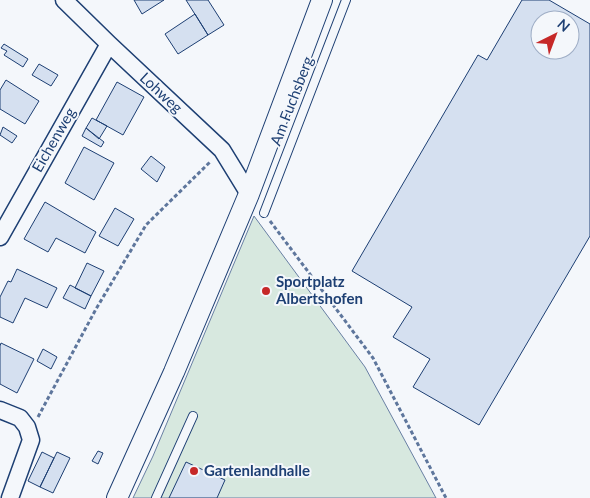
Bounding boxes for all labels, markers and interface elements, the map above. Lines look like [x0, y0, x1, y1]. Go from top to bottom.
north arrow [530, 10, 580, 60]
text: N [554, 15, 574, 35]
street label: Am Fuchsberg [266, 53, 316, 148]
street label: Lohweg [137, 68, 187, 117]
street label: Eichenweg [27, 104, 79, 175]
place label: Sportplatz Albertshofen [275, 272, 363, 307]
marker: Sportplatz Albertshofen [260, 285, 272, 297]
place label: Gartenlandhalle [204, 461, 310, 479]
marker: Gartenlandhalle [188, 465, 200, 477]

